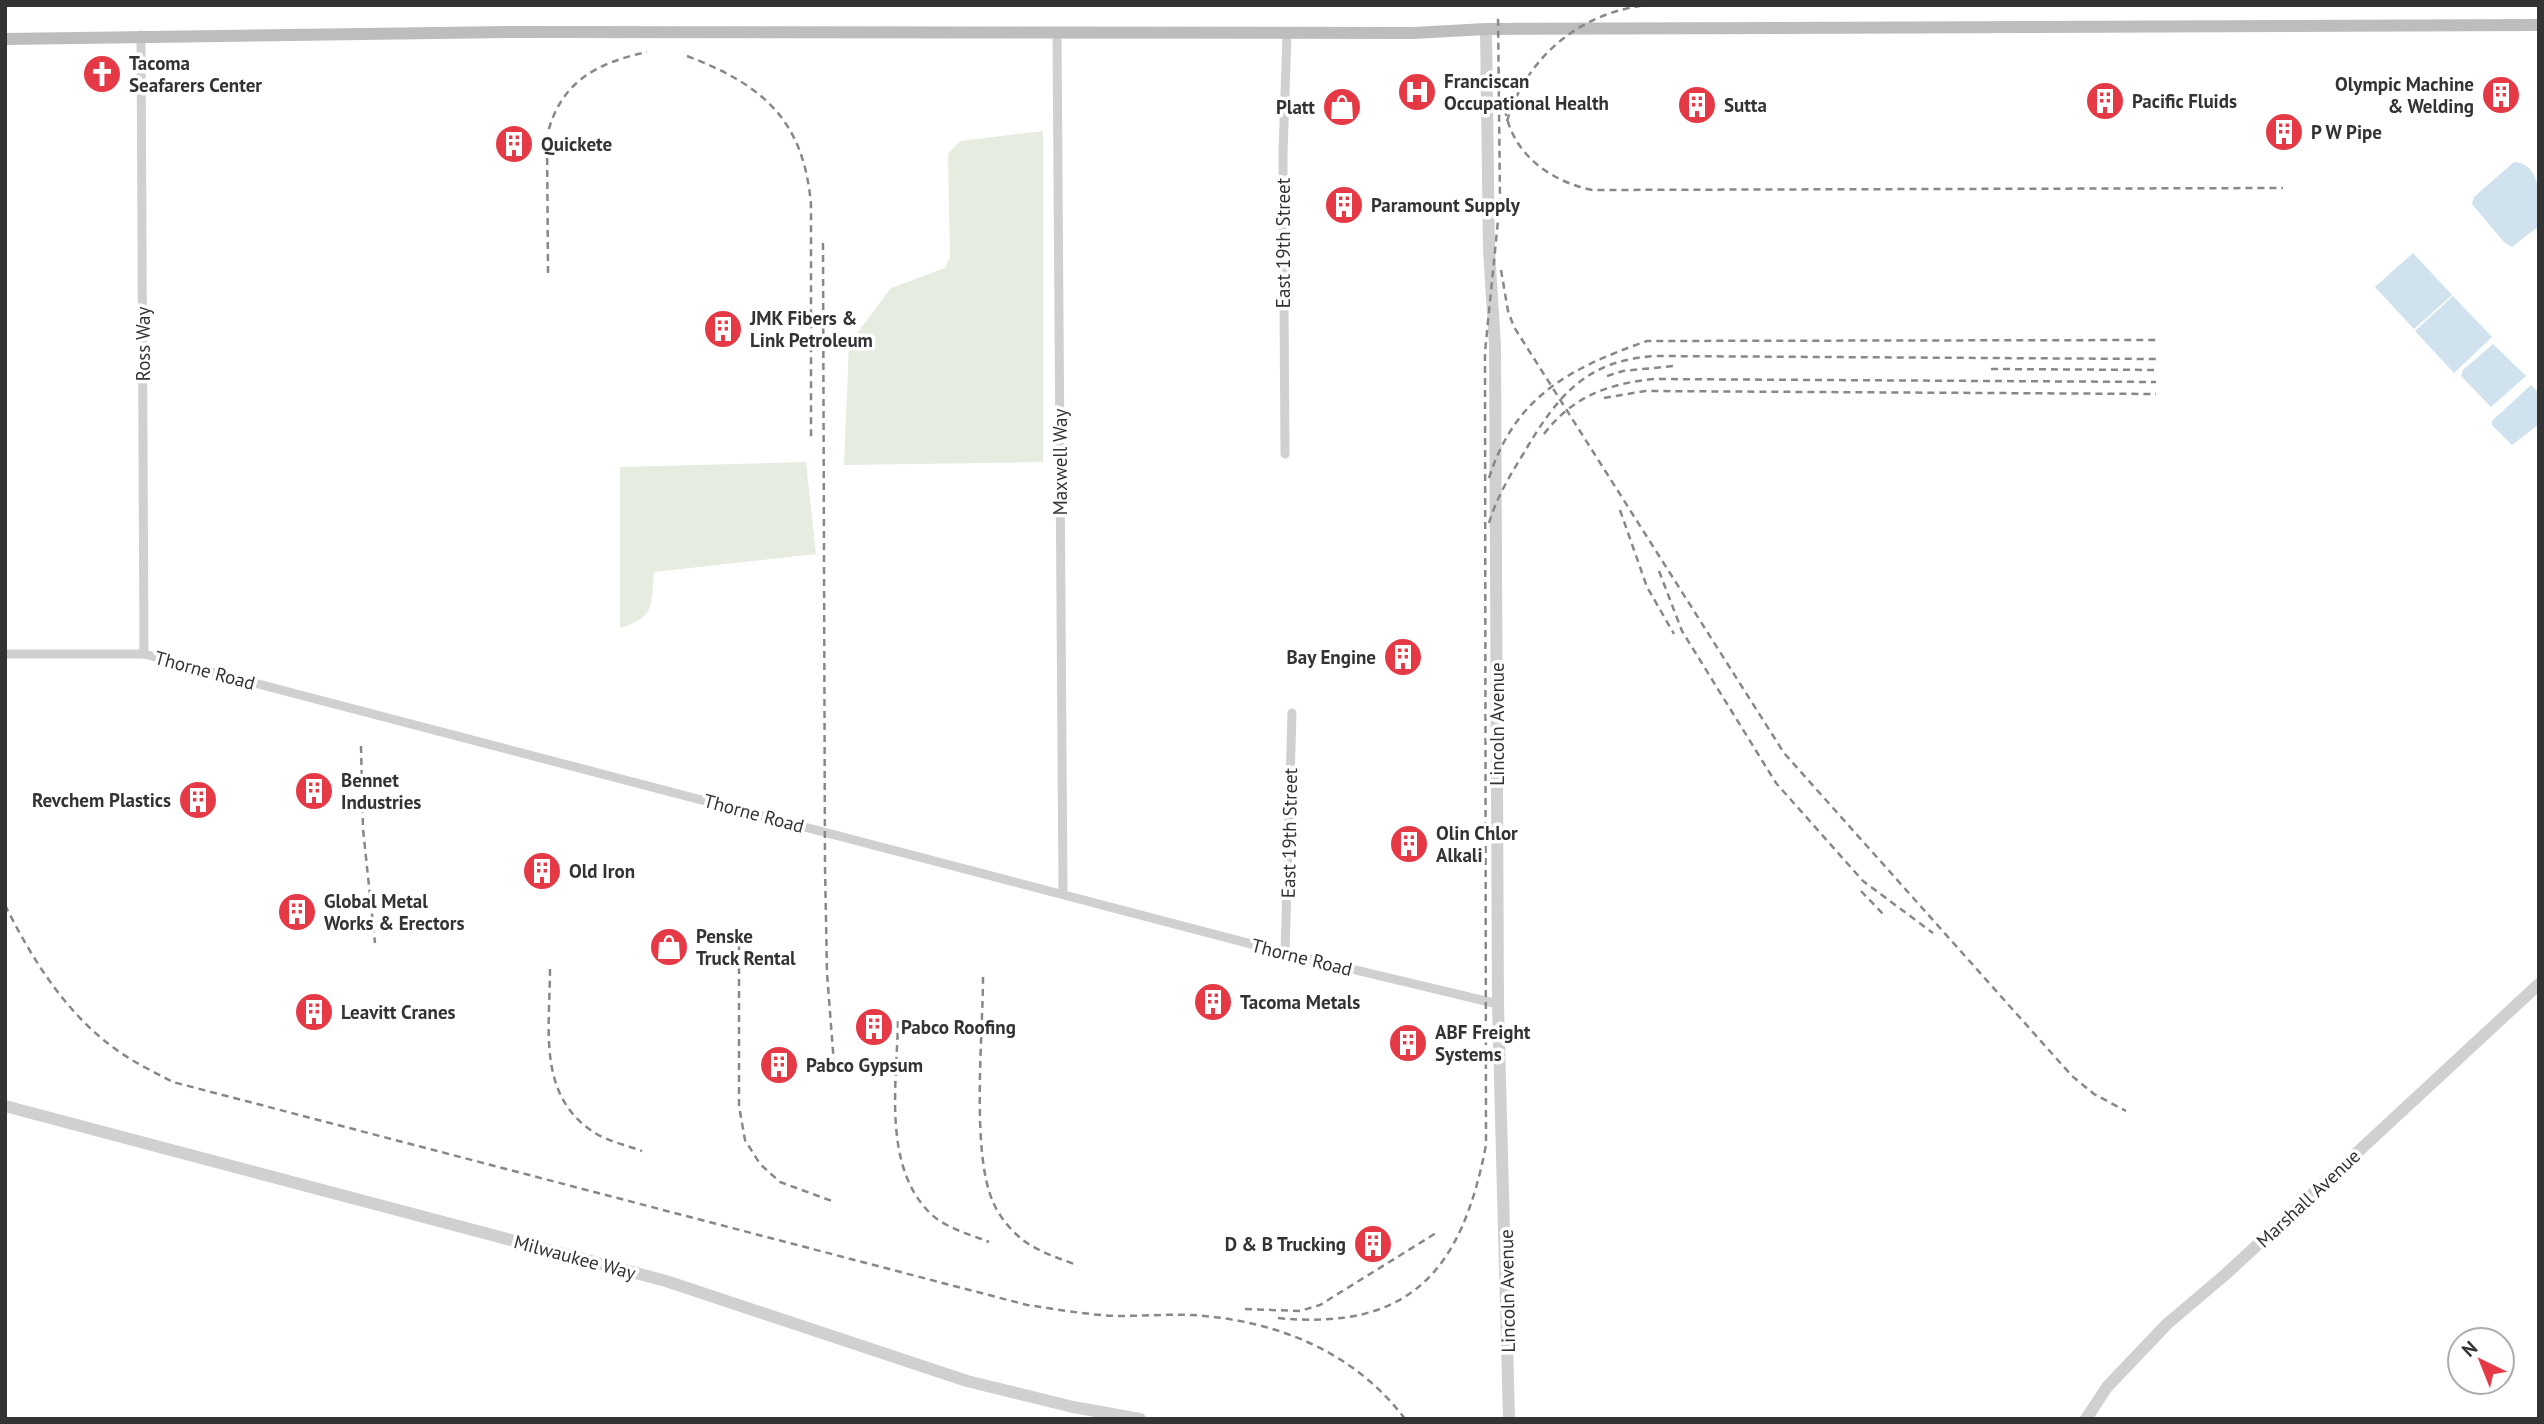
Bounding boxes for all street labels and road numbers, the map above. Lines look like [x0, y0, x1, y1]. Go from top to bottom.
street label: East 19th Street [1271, 177, 1295, 308]
street label: Ross Way [131, 307, 155, 381]
street label: Maxwell Way [1048, 409, 1072, 515]
street label: Thorne Road [152, 645, 258, 695]
street label: Lincoln Avenue [1485, 662, 1509, 786]
street label: East 19th Street [1276, 767, 1302, 898]
street label: Thorne Road [701, 788, 807, 838]
street label: Thorne Road [1249, 933, 1355, 981]
street label: Marshall Avenue [2251, 1144, 2365, 1252]
street label: Milwaukee Way [511, 1229, 639, 1285]
street label: Lincoln Avenue [1494, 1229, 1520, 1353]

